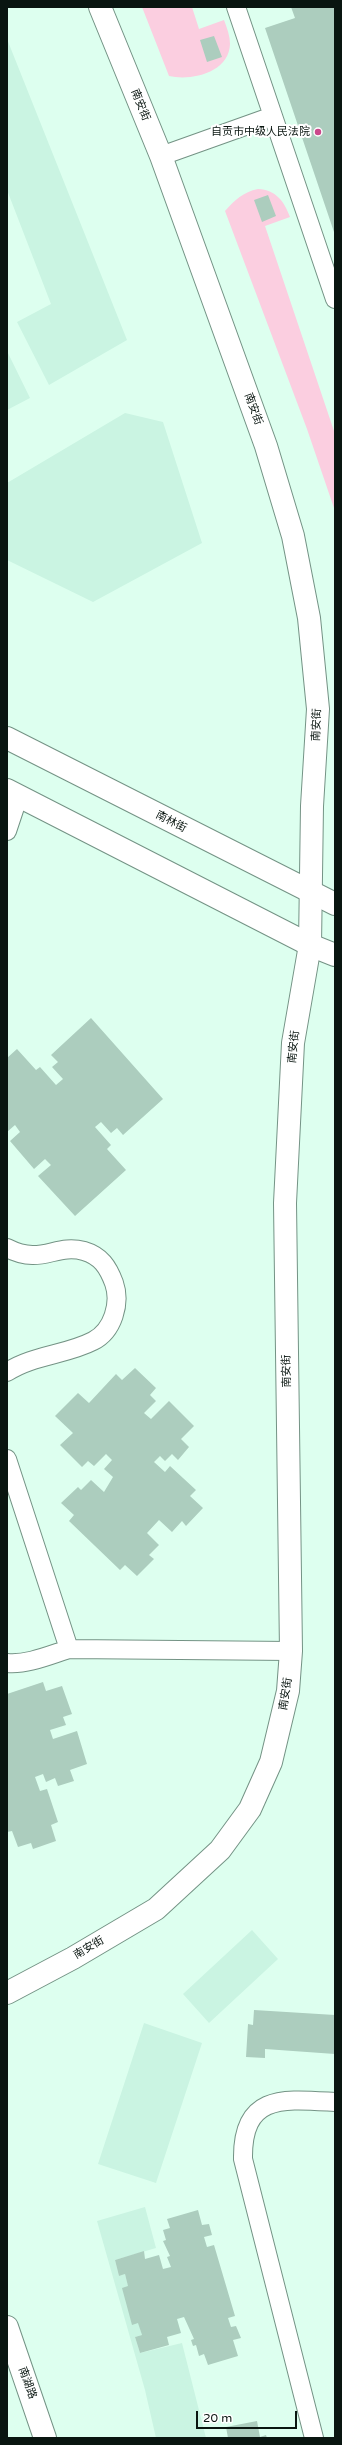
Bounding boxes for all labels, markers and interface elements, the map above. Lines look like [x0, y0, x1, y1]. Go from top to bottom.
street label: 南安街 [128, 87, 152, 123]
place label: 自贡市中级人民法院 [211, 125, 310, 139]
marker: 自贡市中级人民法院 [313, 127, 323, 137]
street label: 南安街 [241, 391, 265, 427]
street label: 南安街 [310, 708, 324, 742]
street label: 南林街 [153, 809, 189, 835]
street label: 南安街 [286, 1030, 302, 1064]
street label: 南安街 [280, 1354, 294, 1388]
street label: 南安街 [277, 1677, 295, 1711]
street label: 南安街 [71, 1934, 107, 1962]
street label: 南湖路 [15, 2365, 39, 2401]
scale bar [198, 2403, 299, 2429]
text: 20 m [203, 2411, 232, 2425]

